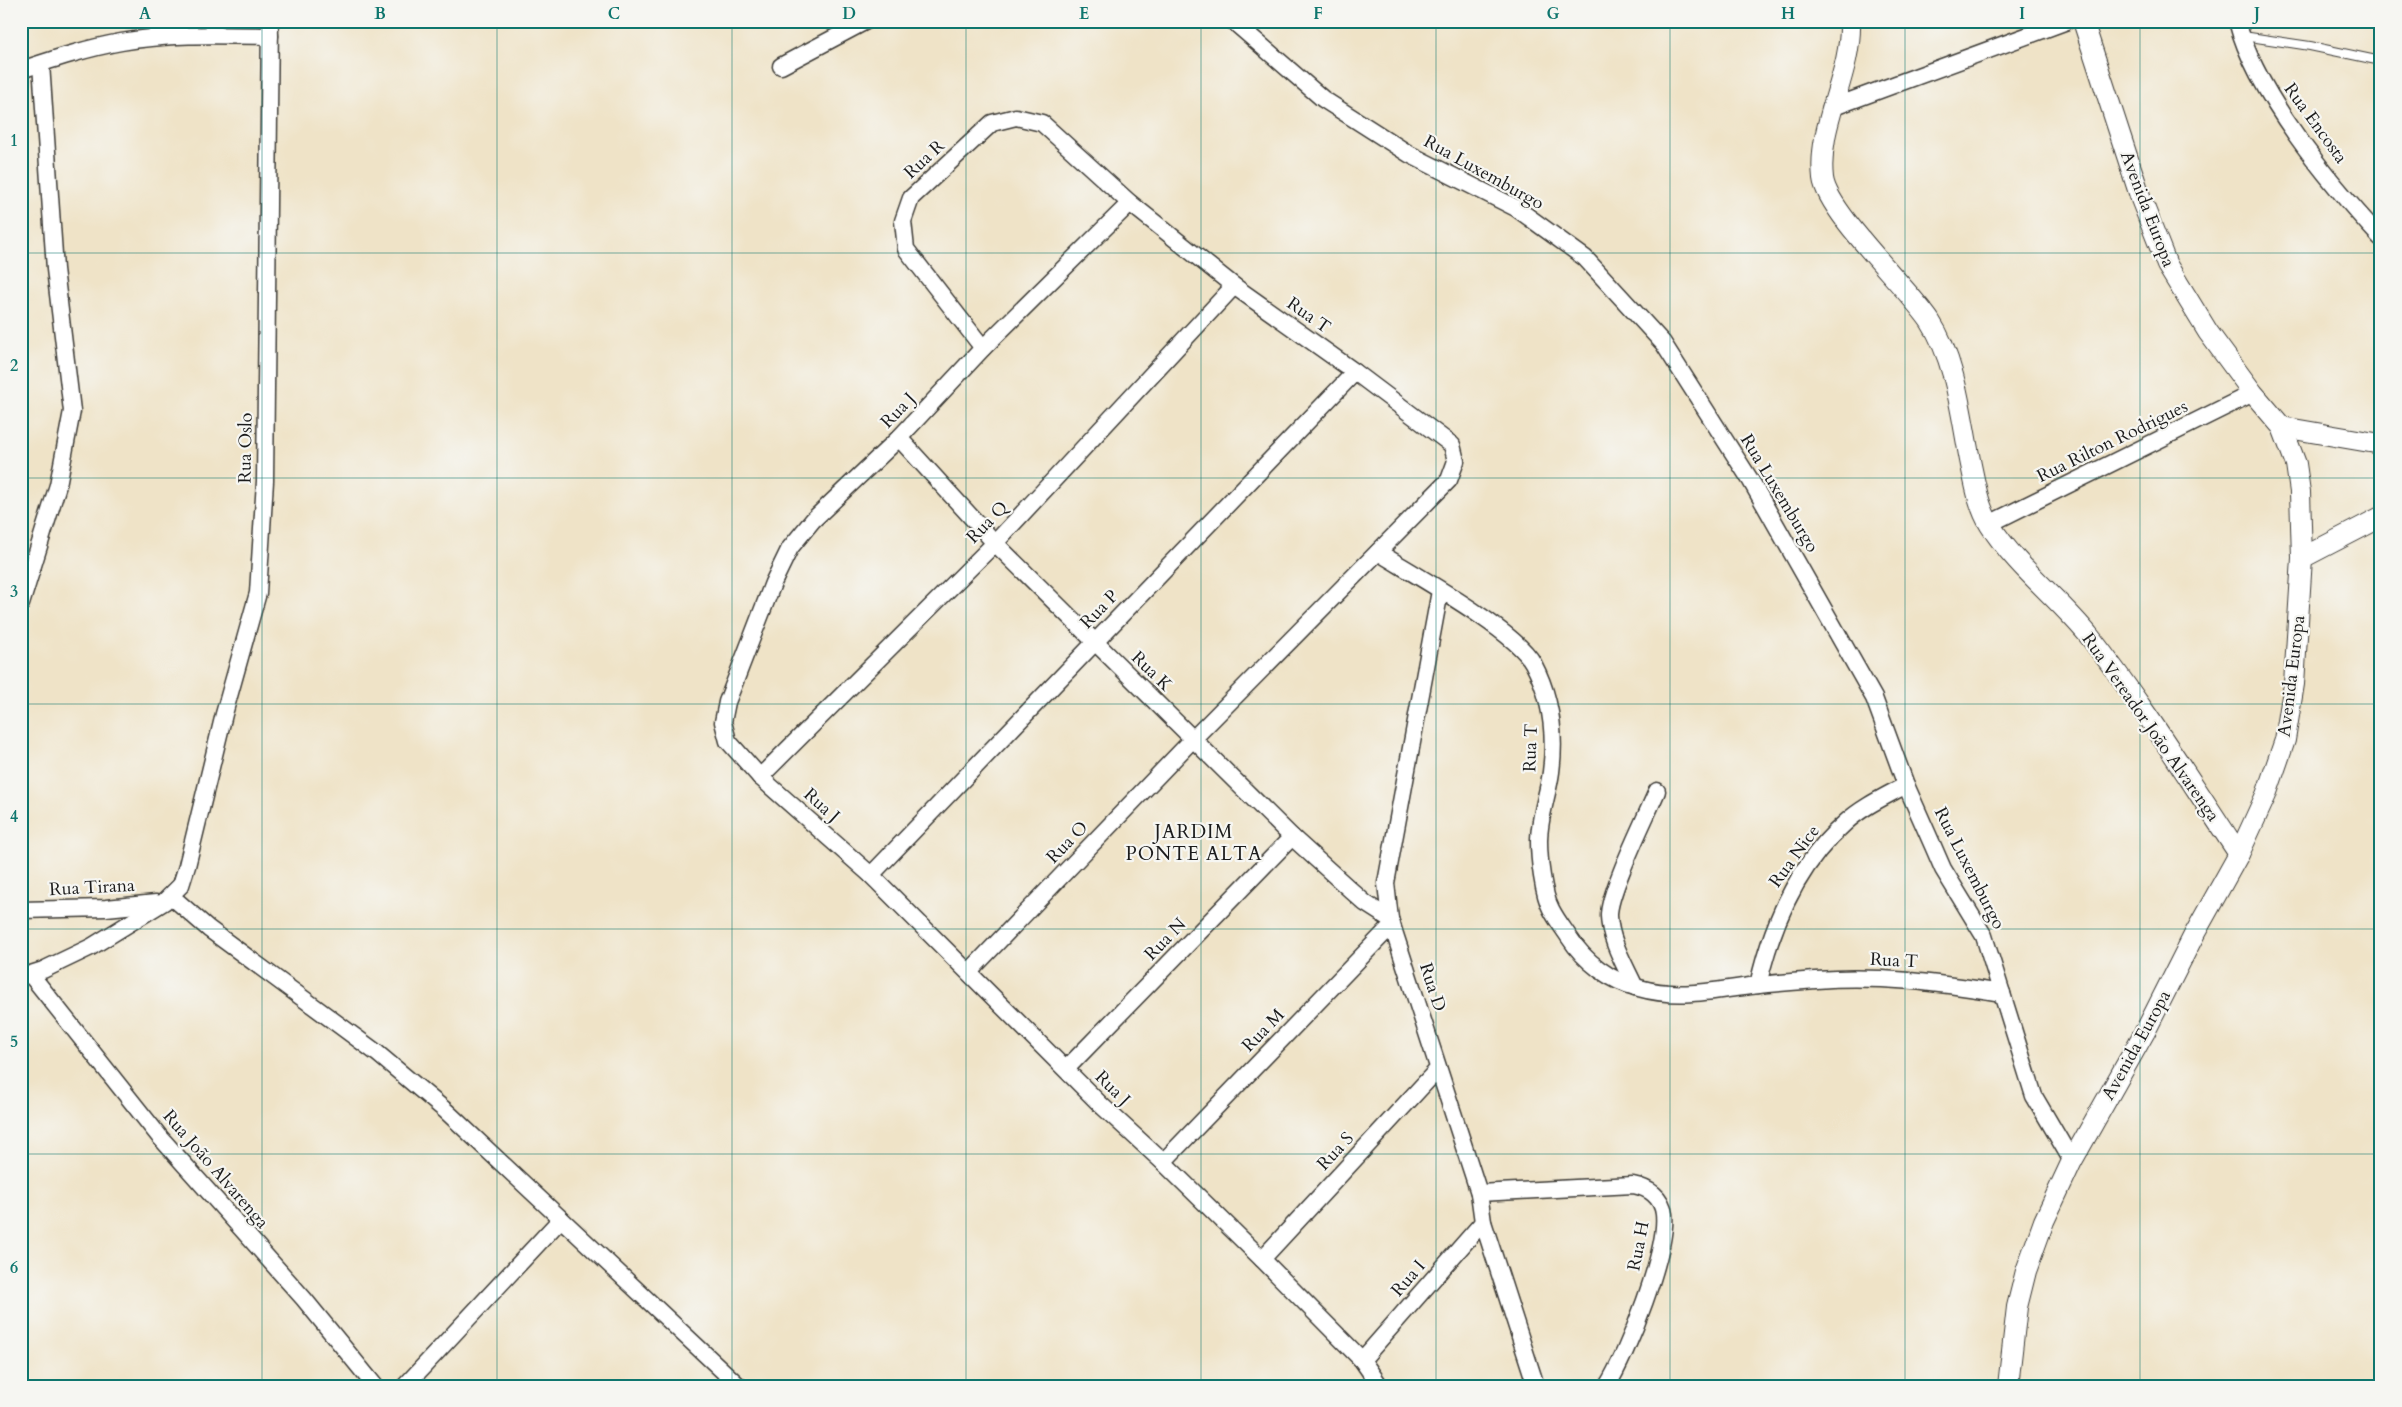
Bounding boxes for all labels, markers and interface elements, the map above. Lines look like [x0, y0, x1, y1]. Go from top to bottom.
text: A [139, 3, 151, 25]
text: B [374, 3, 386, 25]
text: C [608, 3, 620, 25]
text: D [842, 3, 856, 25]
text: E [1079, 3, 1089, 25]
text: F [1313, 3, 1323, 25]
text: G [1546, 3, 1560, 25]
text: H [1781, 3, 1795, 25]
text: I [2019, 3, 2025, 25]
text: J [2252, 3, 2260, 25]
street label: Rua Encosta [2278, 78, 2353, 169]
street label: Rua Luxemburgo [1419, 129, 1549, 216]
text: 1 [10, 130, 18, 152]
street label: Rua R [898, 134, 951, 185]
street label: Avenida Europa [2114, 148, 2181, 271]
street label: Rua T [1282, 291, 1336, 339]
text: 2 [10, 355, 18, 377]
street label: Rua J [875, 387, 922, 434]
street label: Rua Rilton Rodrigues [2033, 394, 2192, 489]
street label: Rua Oslo [232, 412, 259, 484]
street label: Rua Luxemburgo [1734, 429, 1825, 557]
street label: Rua Q [961, 496, 1014, 549]
text: 3 [10, 581, 18, 603]
street label: Rua P [1075, 584, 1124, 634]
street label: Avenida Europa [2272, 614, 2311, 738]
street label: Rua Vereador João Alvarenga [2076, 628, 2225, 827]
street label: Rua K [1126, 646, 1178, 698]
street label: Rua T [1517, 724, 1544, 773]
street label: Rua J [798, 782, 845, 828]
street label: Rua Luxemburgo [1928, 803, 2011, 934]
text: 4 [10, 806, 18, 828]
street label: Rua O [1041, 815, 1094, 869]
district label: JARDIM PONTE ALTA [1125, 819, 1263, 867]
street label: Rua Nice [1763, 820, 1826, 893]
street label: Rua Tirana [49, 873, 136, 902]
street label: Rua N [1139, 912, 1192, 966]
street label: Rua T [1869, 947, 1919, 974]
street label: Rua D [1413, 960, 1452, 1015]
street label: Avenida Europa [2096, 986, 2177, 1105]
street label: Rua M [1236, 1003, 1290, 1058]
text: 5 [10, 1031, 18, 1053]
street label: Rua J [1089, 1065, 1136, 1112]
street label: Rua João Alvarenga [157, 1104, 274, 1234]
street label: Rua S [1311, 1127, 1360, 1176]
street label: Rua H [1621, 1219, 1656, 1273]
street label: Rua I [1385, 1255, 1431, 1302]
text: 6 [10, 1257, 18, 1279]

